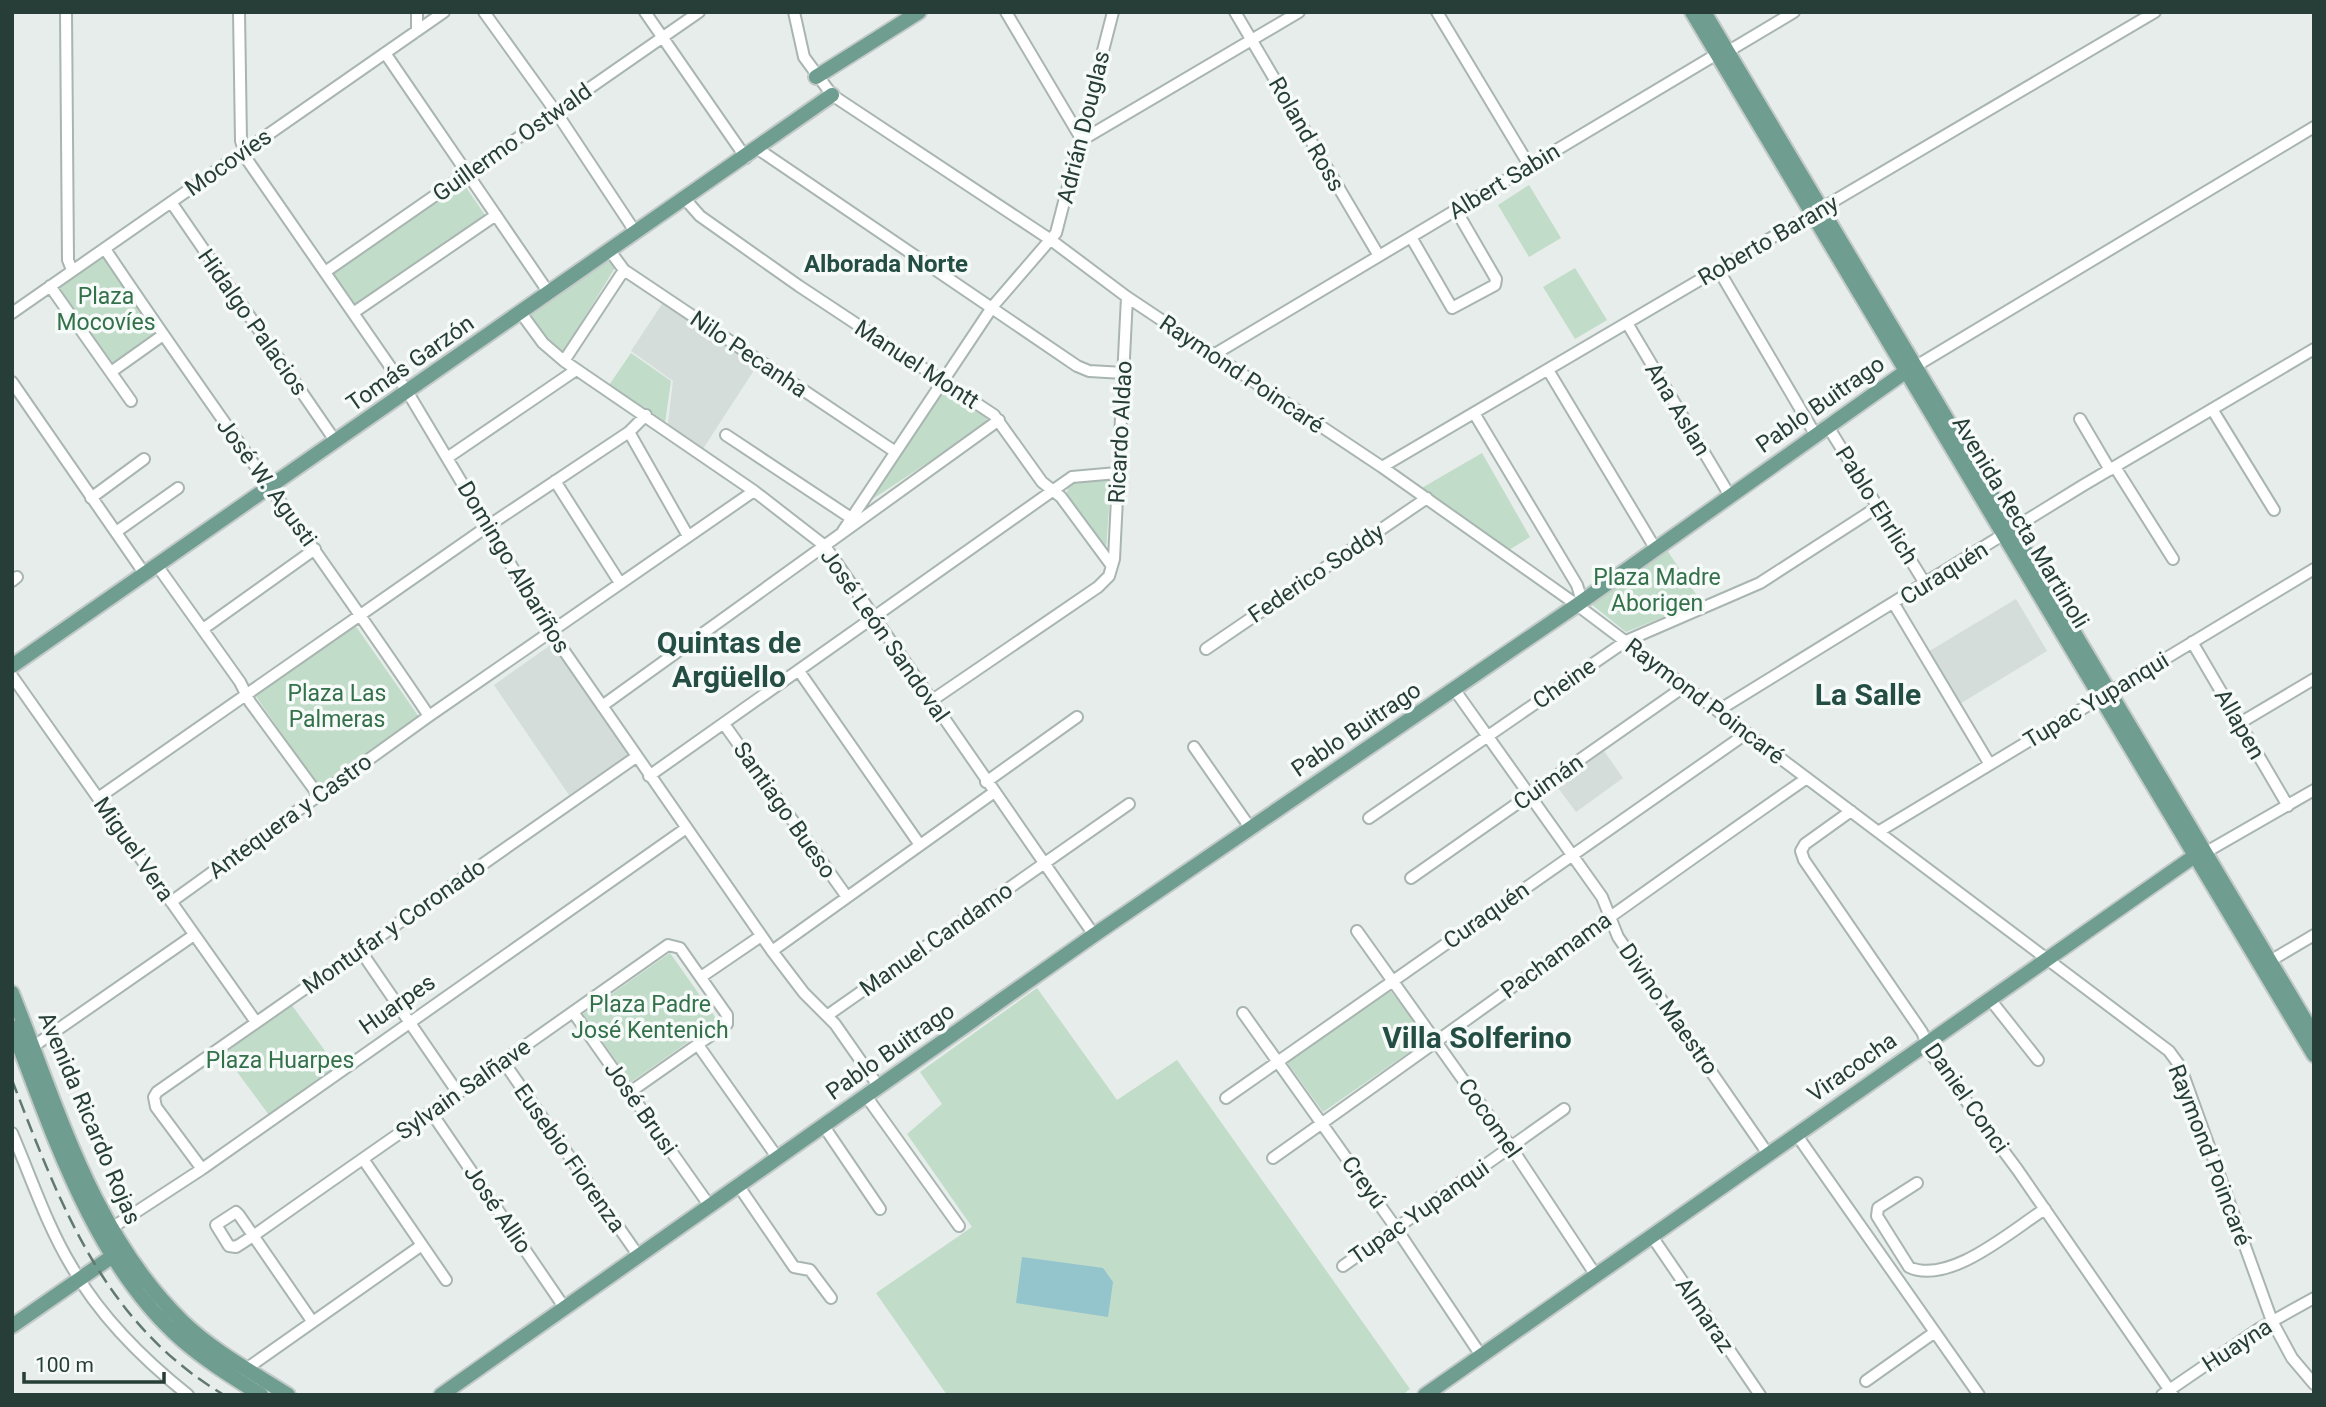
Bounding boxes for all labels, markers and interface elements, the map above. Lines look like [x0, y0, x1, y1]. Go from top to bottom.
street label: Adrián Douglas [1052, 48, 1115, 206]
street label: Roland Ross [1263, 72, 1350, 196]
street label: Guillermo Ostwald [428, 78, 597, 207]
street label: Mocovíes [180, 123, 277, 202]
street label: Albert Sabin [1444, 138, 1565, 225]
street label: Roberto Barany [1693, 189, 1843, 291]
street label: Hidalgo Palacios [192, 244, 313, 401]
district label: Alborada Norte [804, 250, 968, 278]
park label: Plaza Mocovíes [56, 283, 156, 336]
street label: Nilo Pecanha [685, 305, 812, 403]
street label: Raymond Poincaré [1155, 309, 1329, 439]
street label: Tomás Garzón [342, 310, 479, 417]
street label: Manuel Montt [850, 314, 984, 415]
street label: Pablo Buitrago [1751, 350, 1890, 459]
street label: Ana Aslan [1639, 358, 1716, 461]
street label: Ricardo Aldao [1103, 360, 1138, 504]
street label: Avenida Recta Martinoli [1947, 411, 2095, 633]
street label: José W. Agusti [211, 413, 322, 552]
street label: Pablo Ehrlich [1830, 441, 1923, 569]
street label: Domingo Albariños [452, 477, 575, 658]
street label: Federico Soddy [1243, 518, 1389, 629]
street label: Curaquén [1895, 536, 1993, 611]
street label: José León Sandoval [815, 543, 955, 727]
park label: Plaza Madre Aborigen [1593, 564, 1721, 617]
district label: Quintas de Argüello [657, 625, 801, 694]
street label: Raymond Poincaré [1620, 633, 1790, 770]
street label: Tupac Yupanqui [2019, 647, 2174, 754]
street label: Cheine [1528, 652, 1601, 715]
street label: Pablo Buitrago [1286, 676, 1426, 783]
district label: La Salle [1815, 677, 1921, 712]
park label: Plaza Las Palmeras [287, 680, 387, 733]
street label: Allapen [2209, 684, 2270, 764]
street label: Santiago Bueso [728, 737, 842, 884]
street label: Antequera y Castro [203, 748, 377, 885]
street label: Cuimán [1508, 749, 1588, 816]
street label: Miguel Vera [88, 792, 179, 907]
street label: Montufar y Coronado [298, 853, 491, 1000]
street label: Curaquén [1438, 876, 1534, 955]
street label: Manuel Candamo [855, 877, 1018, 1002]
street label: Pachamama [1496, 906, 1617, 1004]
street label: Divino Maestro [1613, 939, 1724, 1080]
street label: Huarpes [354, 969, 440, 1040]
park label: Plaza Padre José Kentenich [571, 991, 729, 1044]
street label: Pablo Buitrago [821, 997, 960, 1106]
street label: Avenida Ricardo Rojas [33, 1008, 147, 1228]
district label: Villa Solferino [1382, 1020, 1572, 1055]
street label: Viracocha [1803, 1027, 1902, 1108]
street label: Sylvain Salñave [391, 1033, 536, 1146]
street label: Daniel Conci [1919, 1038, 2014, 1158]
park label: Plaza Huarpes [206, 1047, 354, 1074]
street label: José Brusi [599, 1056, 683, 1160]
street label: Raymond Poincaré [2162, 1061, 2257, 1250]
street label: Cocomel [1452, 1073, 1527, 1163]
street label: Eusebio Fiorenza [508, 1079, 631, 1238]
street label: Creyú [1336, 1151, 1392, 1214]
street label: Tupac Yupanqui [1344, 1154, 1494, 1271]
street label: José Allio [458, 1160, 537, 1258]
street label: Almaraz [1670, 1273, 1739, 1358]
street label: Huayna [2197, 1313, 2277, 1378]
scale bar [24, 1340, 164, 1384]
text: 100 m [35, 1353, 94, 1377]

